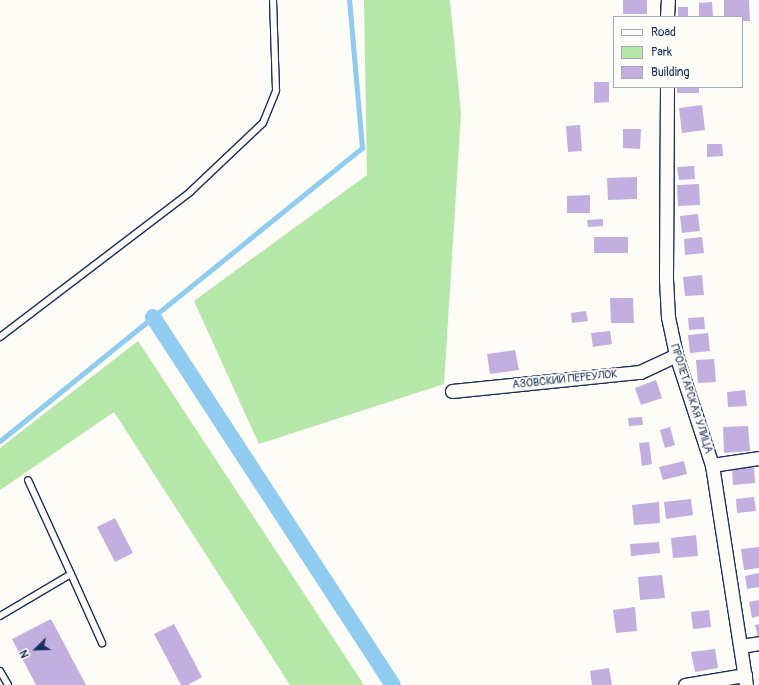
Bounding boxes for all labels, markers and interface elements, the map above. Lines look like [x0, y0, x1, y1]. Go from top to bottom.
legend [613, 16, 743, 88]
text: Road [651, 25, 676, 40]
text: Park [651, 45, 672, 60]
text: Building [651, 65, 690, 80]
street label: ПРОЛЕТАРСКАЯ УЛИЦА [667, 343, 715, 455]
street label: АЗОВСКИЙ ПЕРЕУЛОК [512, 368, 618, 392]
north arrow [16, 629, 56, 669]
text: N [17, 648, 32, 660]

